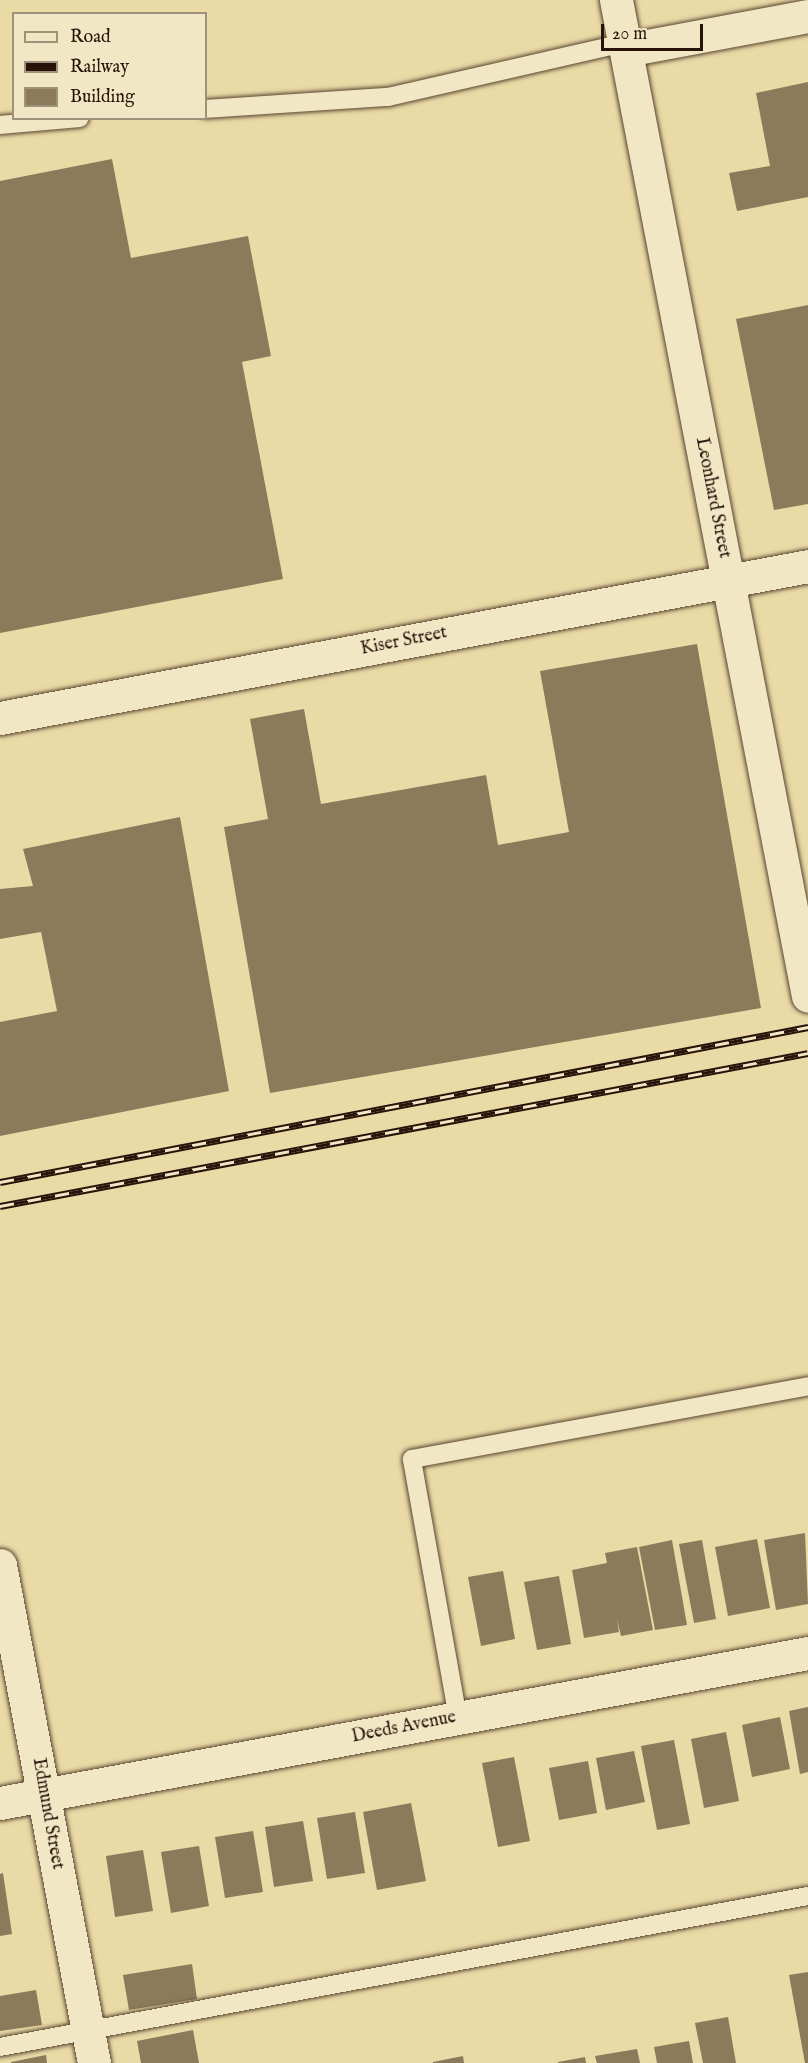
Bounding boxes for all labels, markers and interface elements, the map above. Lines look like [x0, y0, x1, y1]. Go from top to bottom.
legend [12, 12, 207, 120]
scale bar [604, 12, 706, 50]
text: 20 m [612, 23, 647, 46]
text: Road [70, 26, 111, 49]
text: Railway [70, 56, 129, 79]
text: Building [70, 86, 135, 109]
street label: Leonhard Street [690, 436, 734, 560]
street label: Kiser Street [359, 623, 449, 661]
street label: Deeds Avenue [350, 1707, 458, 1749]
street label: Edmund Street [27, 1756, 67, 1872]

